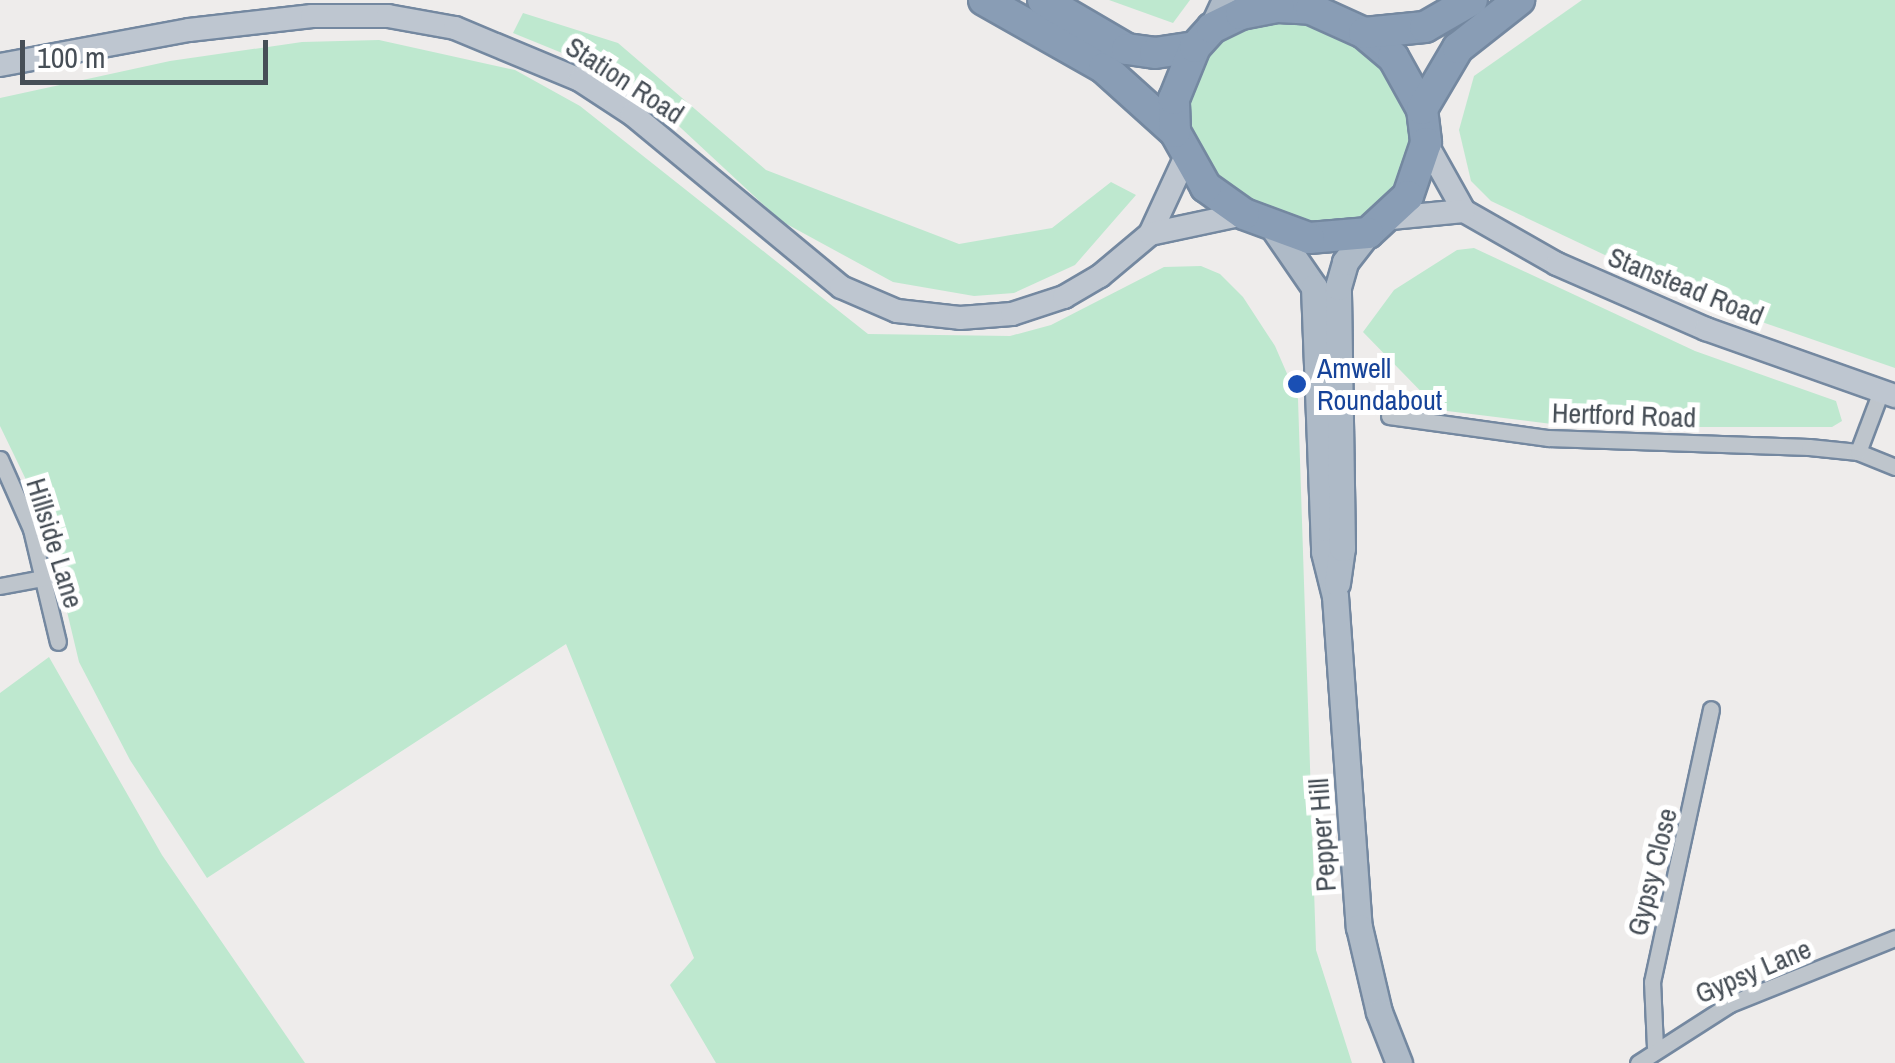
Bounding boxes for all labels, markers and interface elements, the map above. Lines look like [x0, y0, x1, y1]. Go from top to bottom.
scale bar [25, 20, 272, 82]
street label: Station Road [560, 29, 690, 131]
text: 100 m [37, 37, 105, 77]
street label: Stanstead Road [1603, 240, 1769, 332]
place label: Amwell Roundabout [1317, 351, 1442, 417]
marker: Amwell Roundabout [1286, 373, 1308, 395]
street label: Hertford Road [1551, 396, 1697, 434]
street label: Hillside Lane [19, 474, 91, 612]
street label: Pepper Hill [1301, 777, 1343, 893]
street label: Gypsy Close [1620, 805, 1684, 939]
street label: Gypsy Lane [1690, 932, 1816, 1010]

